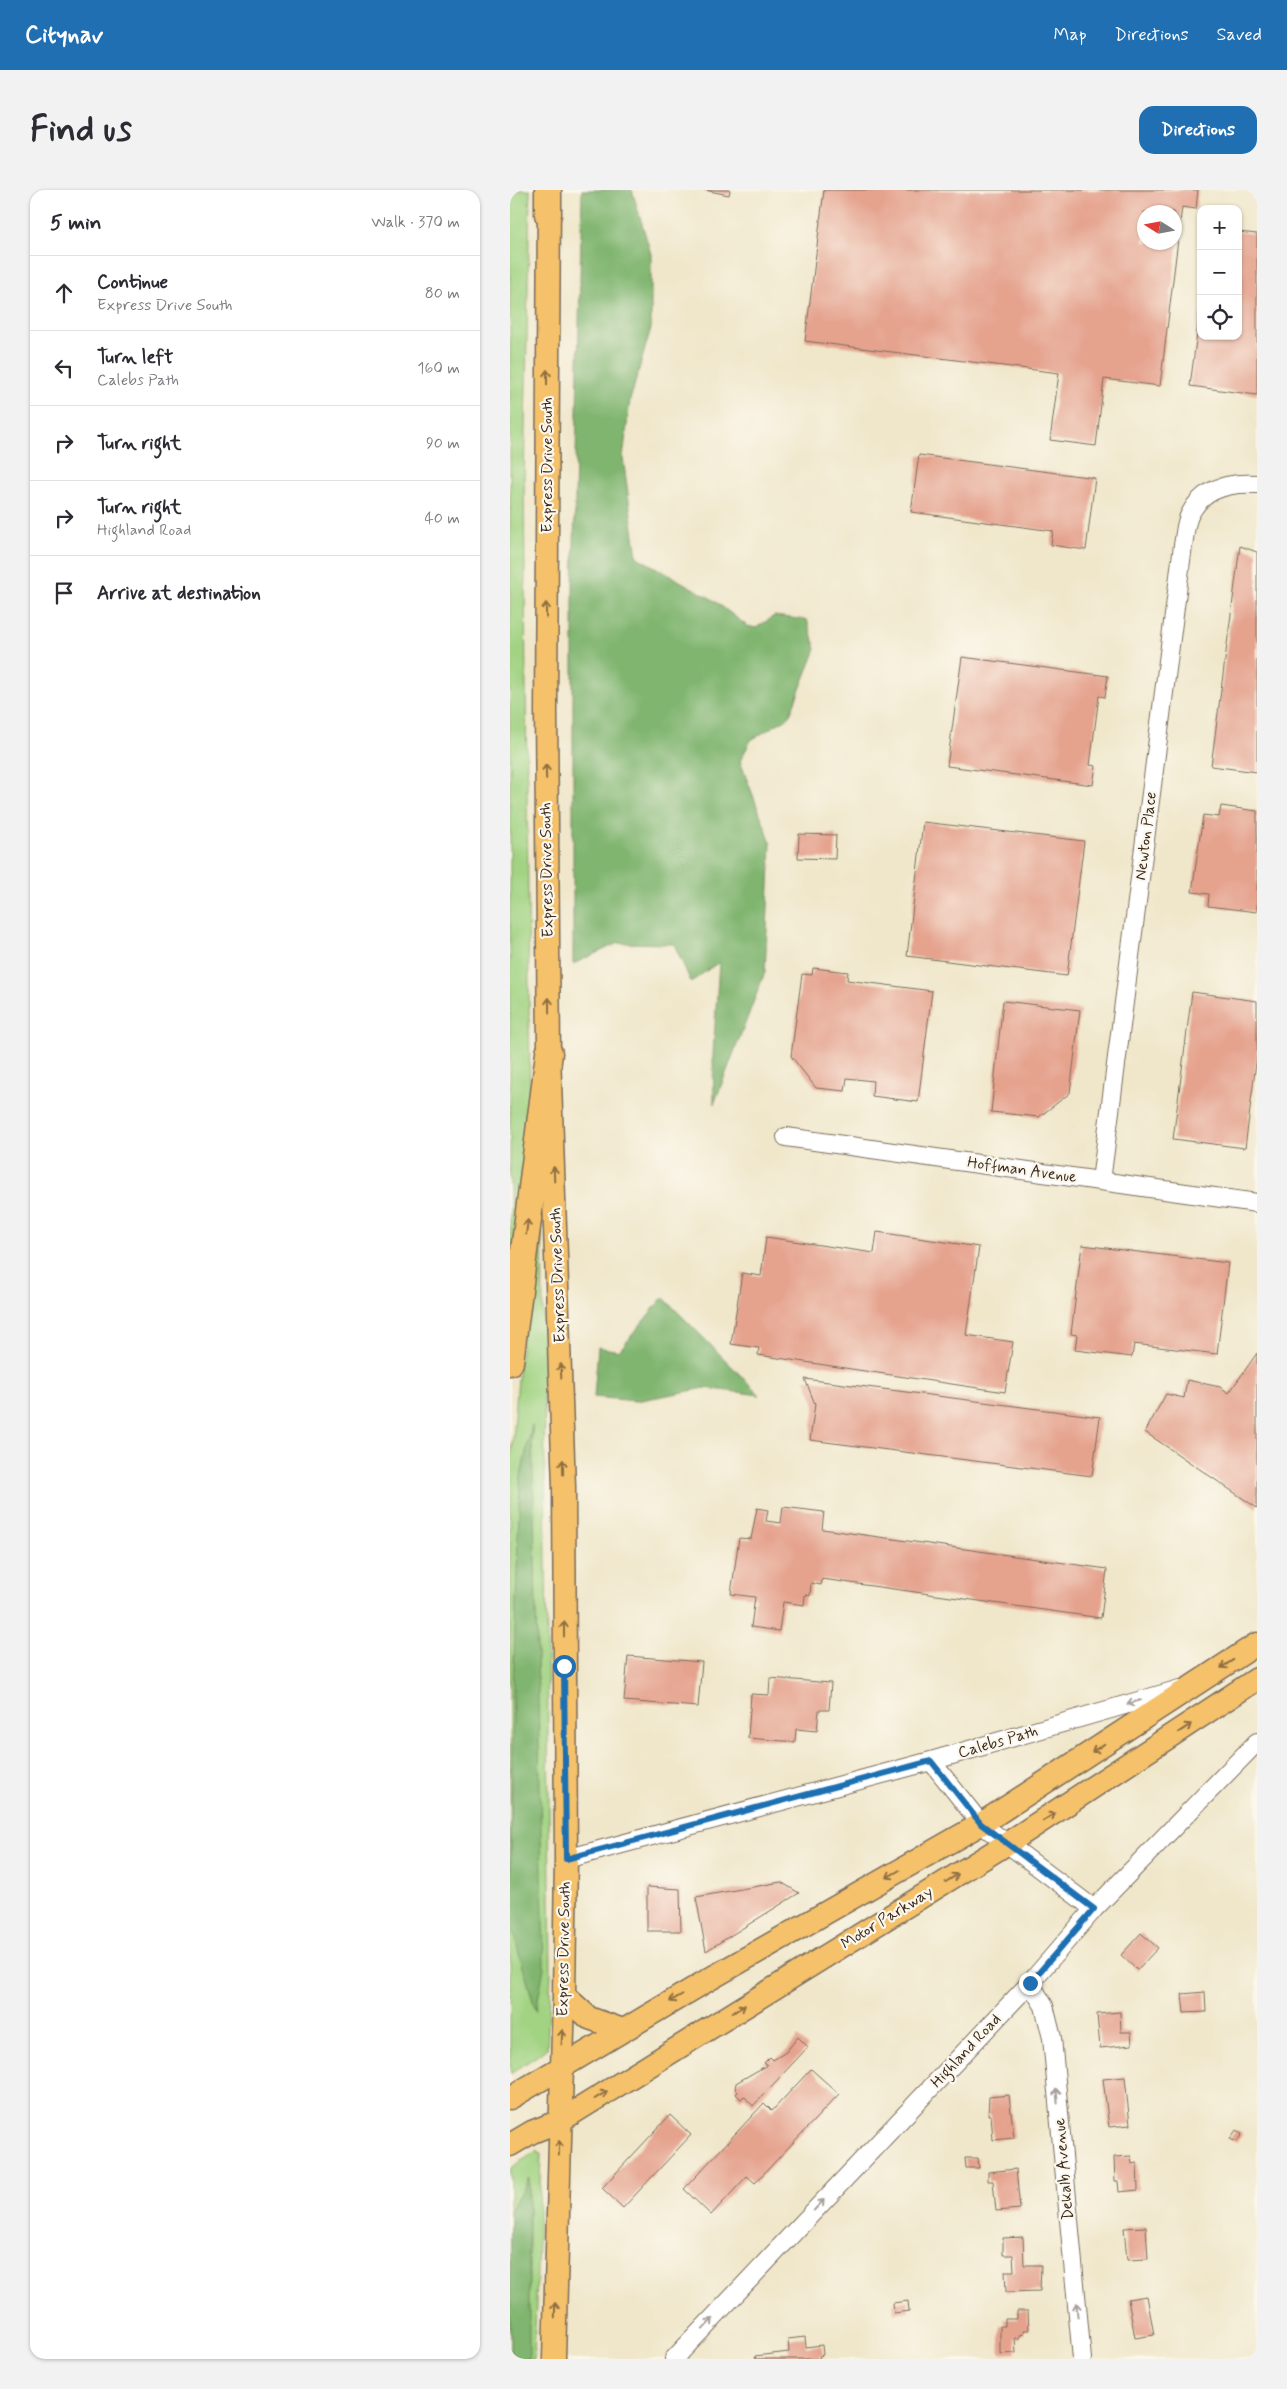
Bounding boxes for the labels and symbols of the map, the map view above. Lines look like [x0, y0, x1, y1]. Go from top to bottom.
north arrow [1137, 205, 1182, 250]
one-way arrow [542, 369, 552, 386]
street label: Express Drive South [537, 397, 558, 533]
one-way arrow [541, 602, 551, 618]
one-way arrow [542, 764, 551, 780]
street label: Newton Place [1130, 790, 1162, 882]
street label: Express Drive South [535, 802, 559, 938]
one-way arrow [544, 997, 554, 1013]
street label: Hoffman Avenue [966, 1152, 1079, 1188]
one-way arrow [549, 1166, 559, 1182]
street label: Express Drive South [545, 1207, 571, 1343]
one-way arrow [522, 1219, 532, 1235]
one-way arrow [556, 1364, 566, 1380]
one-way arrow [558, 1459, 568, 1476]
one-way arrow [559, 1622, 569, 1638]
route start [553, 1655, 576, 1678]
one-way arrow [1221, 1659, 1235, 1669]
one-way arrow [1126, 1698, 1142, 1708]
street label: Calebs Path [956, 1721, 1040, 1763]
one-way arrow [1178, 1723, 1192, 1733]
one-way arrow [1091, 1744, 1105, 1754]
one-way arrow [1042, 1812, 1056, 1822]
one-way arrow [886, 1870, 901, 1879]
one-way arrow [945, 1873, 959, 1883]
street label: Express Drive South [552, 1881, 576, 2017]
street label: Motor Parkway [837, 1881, 937, 1955]
route end [1019, 1972, 1042, 1995]
one-way arrow [670, 1994, 684, 2004]
one-way arrow [732, 2003, 746, 2013]
street label: Highland Road [926, 2009, 1007, 2093]
one-way arrow [558, 2029, 567, 2045]
one-way arrow [594, 2089, 608, 2100]
one-way arrow [1052, 2089, 1062, 2105]
street label: Dekalb Avenue [1049, 2117, 1079, 2221]
one-way arrow [554, 2140, 564, 2156]
one-way arrow [813, 2199, 825, 2212]
one-way arrow [550, 2303, 560, 2319]
one-way arrow [1072, 2303, 1082, 2319]
one-way arrow [702, 2317, 714, 2330]

